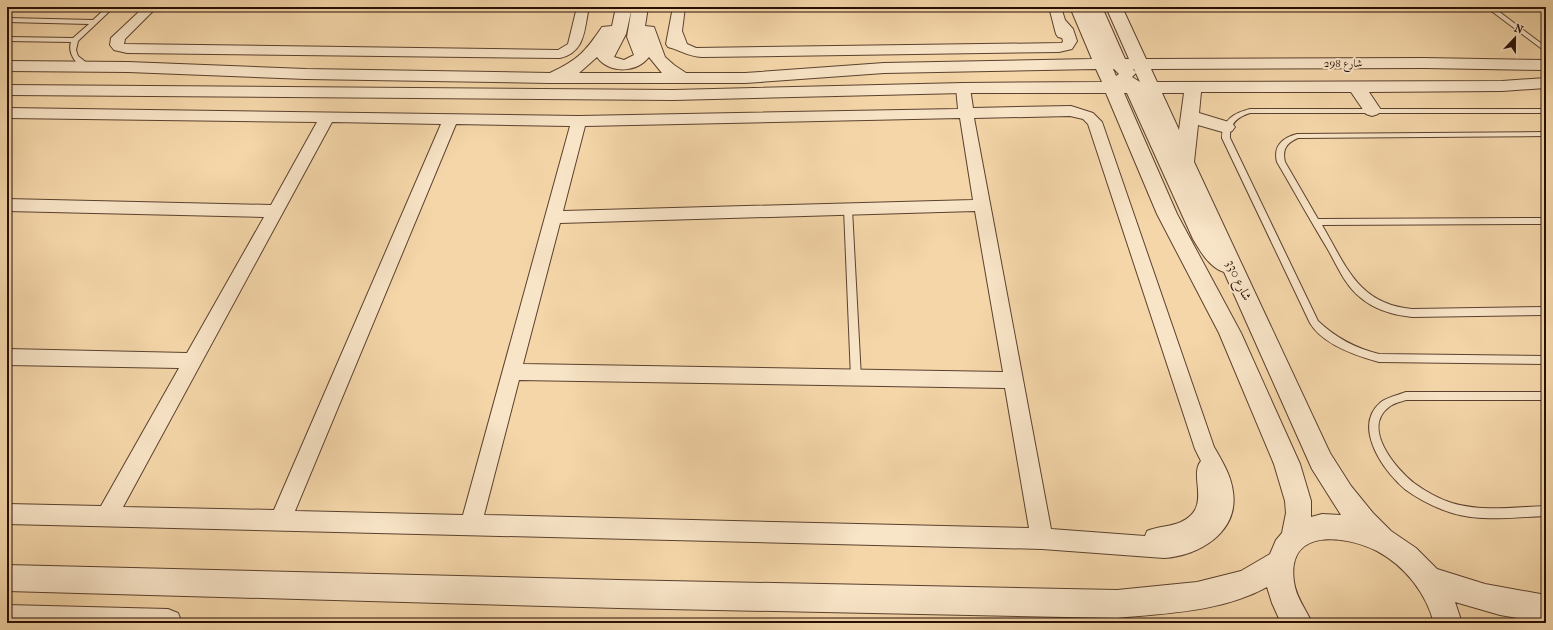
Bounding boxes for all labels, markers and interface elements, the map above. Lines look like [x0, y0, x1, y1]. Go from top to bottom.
north arrow [1495, 18, 1535, 58]
text: N [1512, 22, 1525, 37]
street label: شارع 298 [1324, 57, 1362, 73]
street label: شارع 330 [1219, 257, 1255, 304]

